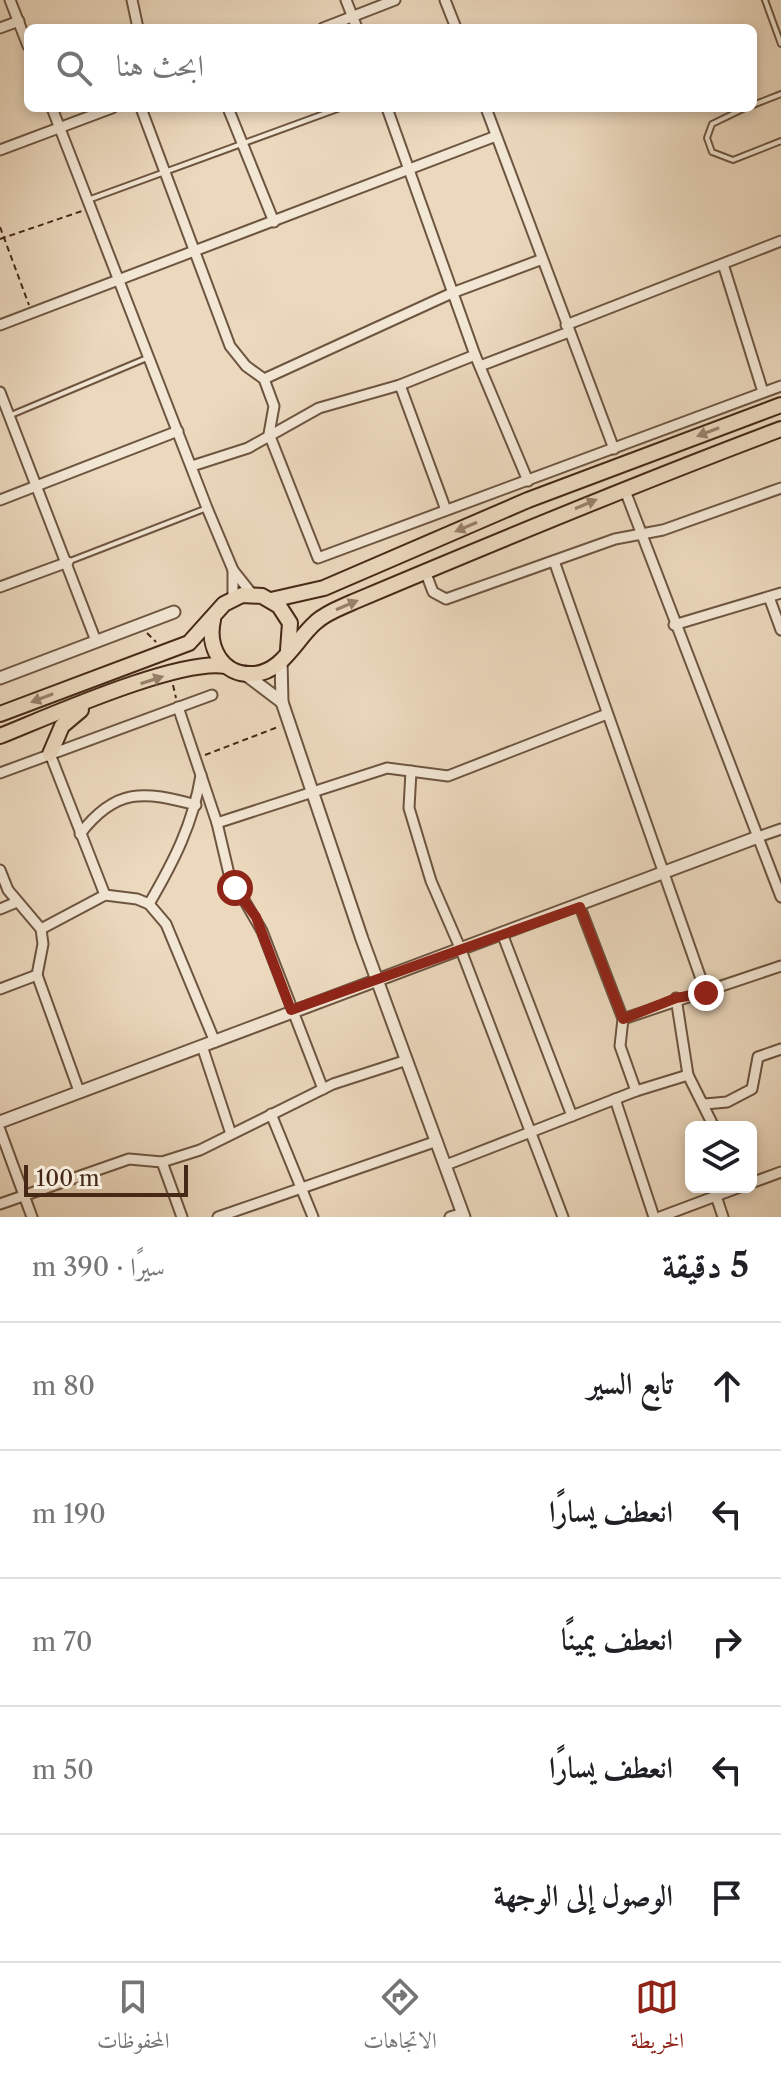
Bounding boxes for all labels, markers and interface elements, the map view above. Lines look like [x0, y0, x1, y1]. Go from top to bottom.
search box [24, 24, 757, 112]
icon: search [52, 46, 96, 90]
text: ابحث هنا [116, 47, 204, 84]
one-way arrow [696, 426, 720, 439]
one-way arrow [574, 497, 598, 510]
one-way arrow [454, 520, 477, 533]
one-way arrow [335, 598, 359, 611]
one-way arrow [140, 673, 164, 685]
one-way arrow [30, 692, 54, 705]
route start [217, 870, 253, 906]
route end [688, 975, 724, 1011]
map controls [685, 1121, 757, 1193]
button: layers [685, 1121, 757, 1193]
scale bar [24, 1161, 188, 1197]
text: 100 m [36, 1165, 99, 1192]
text: 5 دقيقة [662, 1244, 749, 1286]
text: سيرًا · 390 m [32, 1251, 165, 1283]
icon: ahead [705, 1364, 749, 1408]
text: تابع السير [587, 1365, 673, 1402]
text: 80 m [32, 1370, 95, 1402]
icon: left [705, 1492, 749, 1536]
text: انعطف يسارًا [549, 1493, 673, 1530]
text: 190 m [32, 1498, 106, 1530]
icon: right [705, 1620, 749, 1664]
text: انعطف يمينًا [561, 1621, 673, 1658]
text: 70 m [32, 1626, 92, 1658]
icon: left [705, 1748, 749, 1792]
text: انعطف يسارًا [549, 1749, 673, 1786]
text: 50 m [32, 1754, 94, 1786]
icon: arrive [705, 1876, 749, 1920]
text: الوصول إلى الوجهة [494, 1877, 673, 1914]
tab: المحفوظات [97, 1975, 169, 2062]
tab: الاتجاهات [363, 1975, 437, 2062]
tab: الخريطة [631, 1975, 684, 2062]

